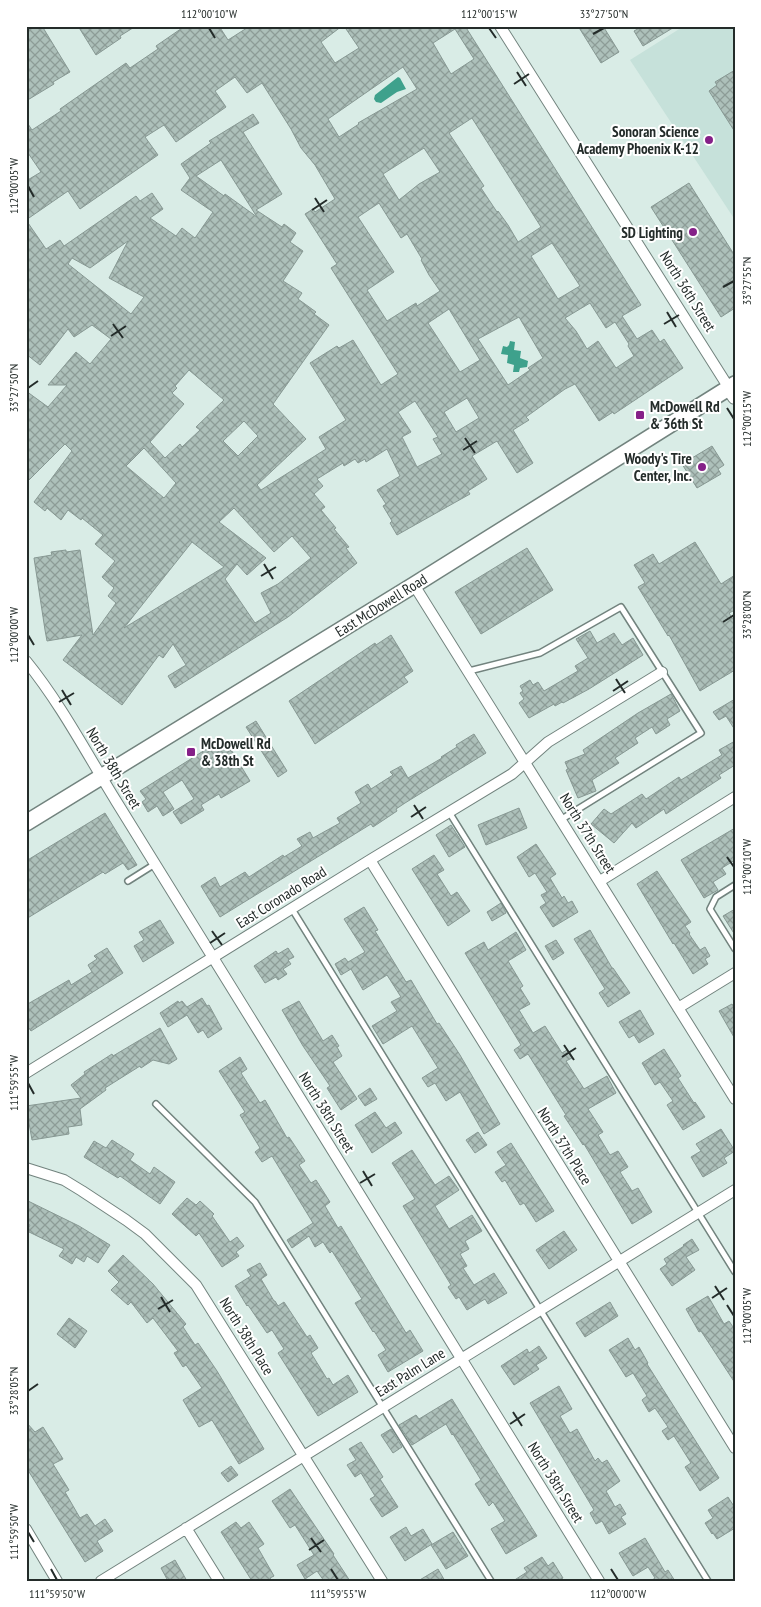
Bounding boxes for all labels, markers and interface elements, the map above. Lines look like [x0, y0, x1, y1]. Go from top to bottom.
text: 112°00'10"W [181, 6, 237, 21]
text: 112°00'15"W [461, 6, 517, 21]
text: 33°27'50"N [580, 6, 628, 21]
place label: Sonoran Science Academy Phoenix K-12 [576, 122, 699, 158]
marker: Sonoran Science Academy Phoenix K-12 [703, 134, 715, 146]
text: 112°00'05"W [6, 158, 21, 214]
place label: SD Lighting [621, 223, 683, 242]
marker: SD Lighting [687, 226, 699, 238]
street label: North 36th Street [656, 247, 720, 335]
text: 33°27'55"N [739, 257, 754, 305]
text: 33°27'50"N [6, 364, 21, 412]
text: 112°00'15"W [739, 391, 754, 447]
place label: McDowell Rd & 36th St [650, 397, 720, 433]
marker: McDowell Rd & 36th St [634, 409, 646, 421]
place label: Woody's Tire Center, Inc. [623, 449, 692, 485]
marker: Woody's Tire Center, Inc. [696, 461, 708, 473]
street label: East McDowell Road [332, 569, 430, 641]
text: 33°28'00"N [739, 591, 754, 639]
text: 112°00'00"W [6, 607, 21, 663]
street label: North 38th Street [82, 724, 146, 812]
place label: McDowell Rd & 38th St [201, 734, 271, 770]
marker: McDowell Rd & 38th St [185, 746, 197, 758]
street label: North 37th Street [556, 789, 620, 877]
text: 112°00'10"W [739, 839, 754, 895]
street label: East Coronado Road [232, 862, 330, 932]
text: 111°59'55"W [6, 1055, 21, 1111]
street label: North 38th Street [295, 1068, 359, 1156]
street label: North 37th Place [534, 1104, 596, 1188]
text: 112°00'05"W [739, 1288, 754, 1344]
street label: North 38th Place [216, 1294, 278, 1378]
street label: East Palm Lane [372, 1343, 448, 1401]
text: 33°28'05"N [6, 1367, 21, 1415]
street label: North 38th Street [524, 1438, 588, 1526]
text: 111°59'50"W [6, 1504, 21, 1560]
text: 111°59'50"W [29, 1586, 85, 1601]
text: 111°59'55"W [310, 1586, 366, 1601]
text: 112°00'00"W [590, 1586, 646, 1601]

